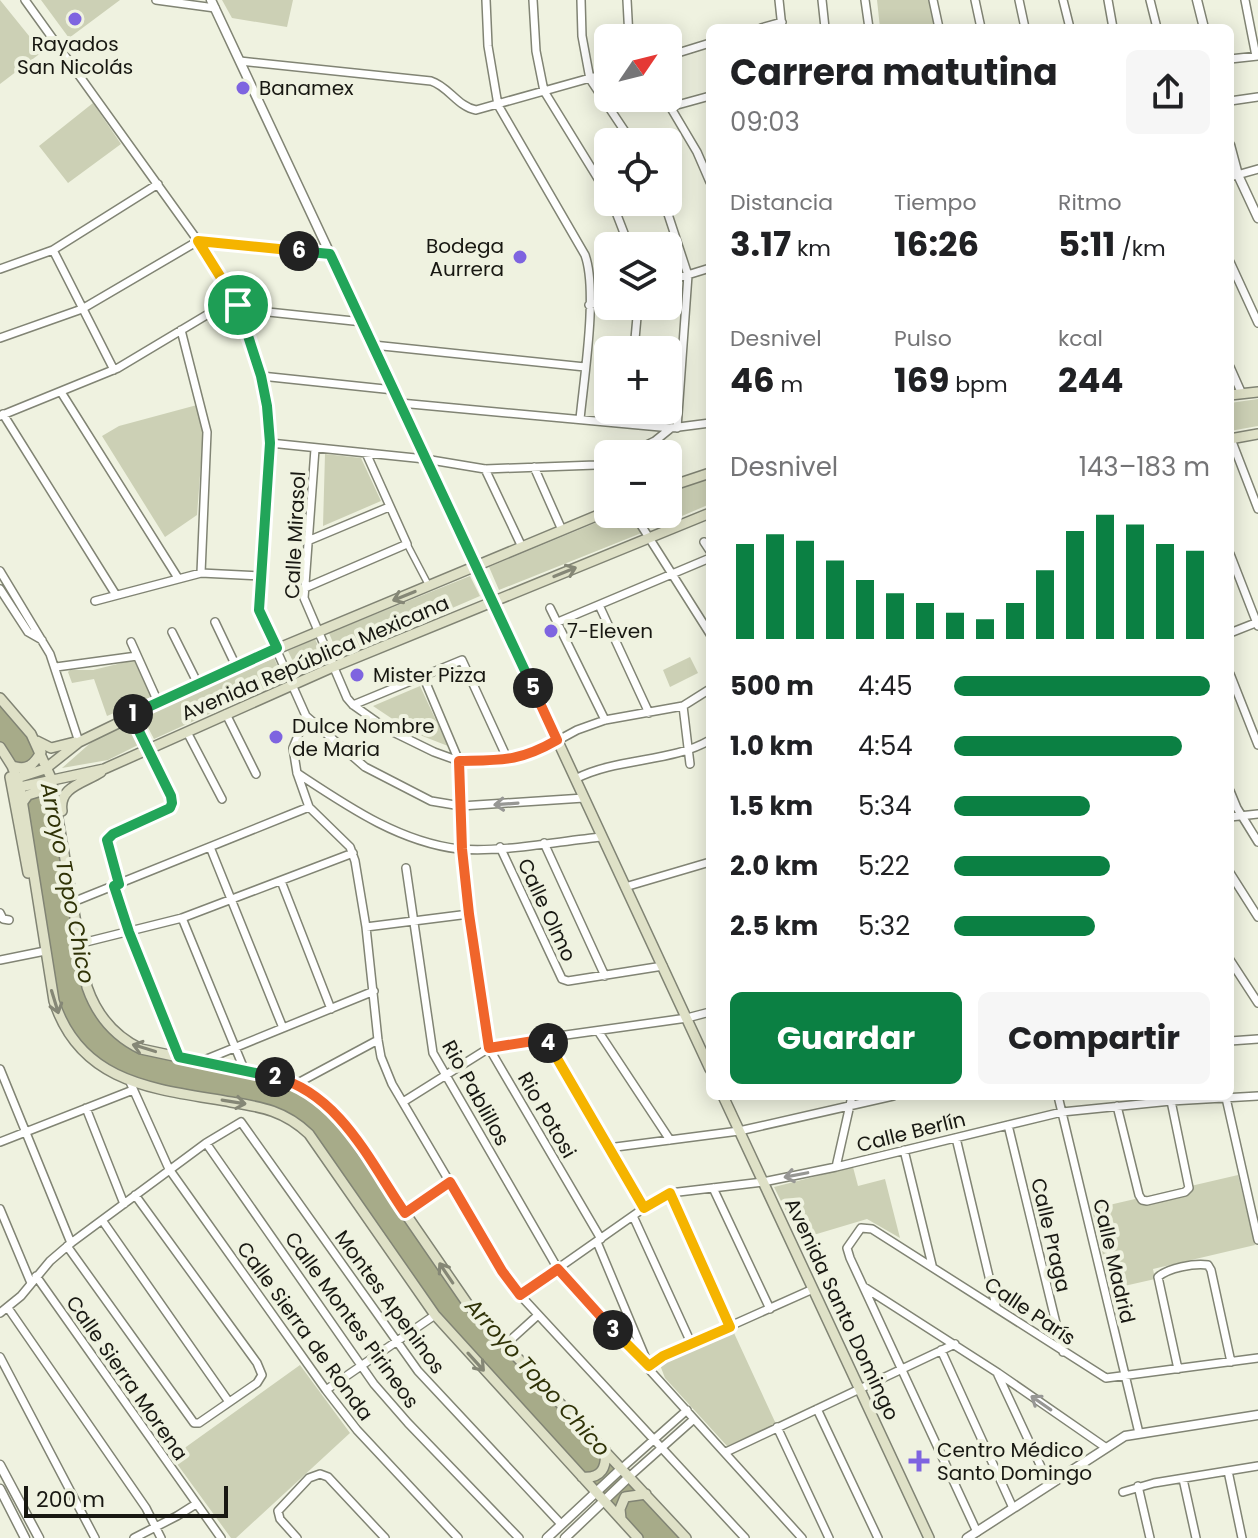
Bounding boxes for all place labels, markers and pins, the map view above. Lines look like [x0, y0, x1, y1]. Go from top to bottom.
marker: Rayados San Nicolás [66, 10, 84, 28]
place label: Rayados San Nicolás [17, 30, 133, 81]
place label: Banamex [259, 74, 354, 102]
marker: Banamex [234, 79, 252, 97]
pin: 6 [279, 231, 319, 271]
place label: Bodega Aurrera [426, 232, 504, 283]
marker: Bodega Aurrera [511, 248, 529, 266]
pin [204, 271, 272, 339]
place label: 7-Eleven [567, 617, 653, 645]
marker: 7-Eleven [542, 622, 560, 640]
place label: Mister Pizza [373, 661, 486, 689]
marker: Mister Pizza [348, 666, 366, 684]
pin: 5 [513, 668, 553, 708]
pin: 1 [113, 694, 153, 734]
place label: Dulce Nombre de Maria [292, 712, 435, 763]
marker: Dulce Nombre de Maria [267, 728, 285, 746]
pin: 4 [528, 1023, 568, 1063]
pin: 2 [255, 1057, 295, 1097]
pin: 3 [593, 1310, 633, 1350]
place label: Centro Médico Santo Domingo [937, 1436, 1092, 1487]
marker: Centro Médico Santo Domingo [908, 1450, 930, 1472]

